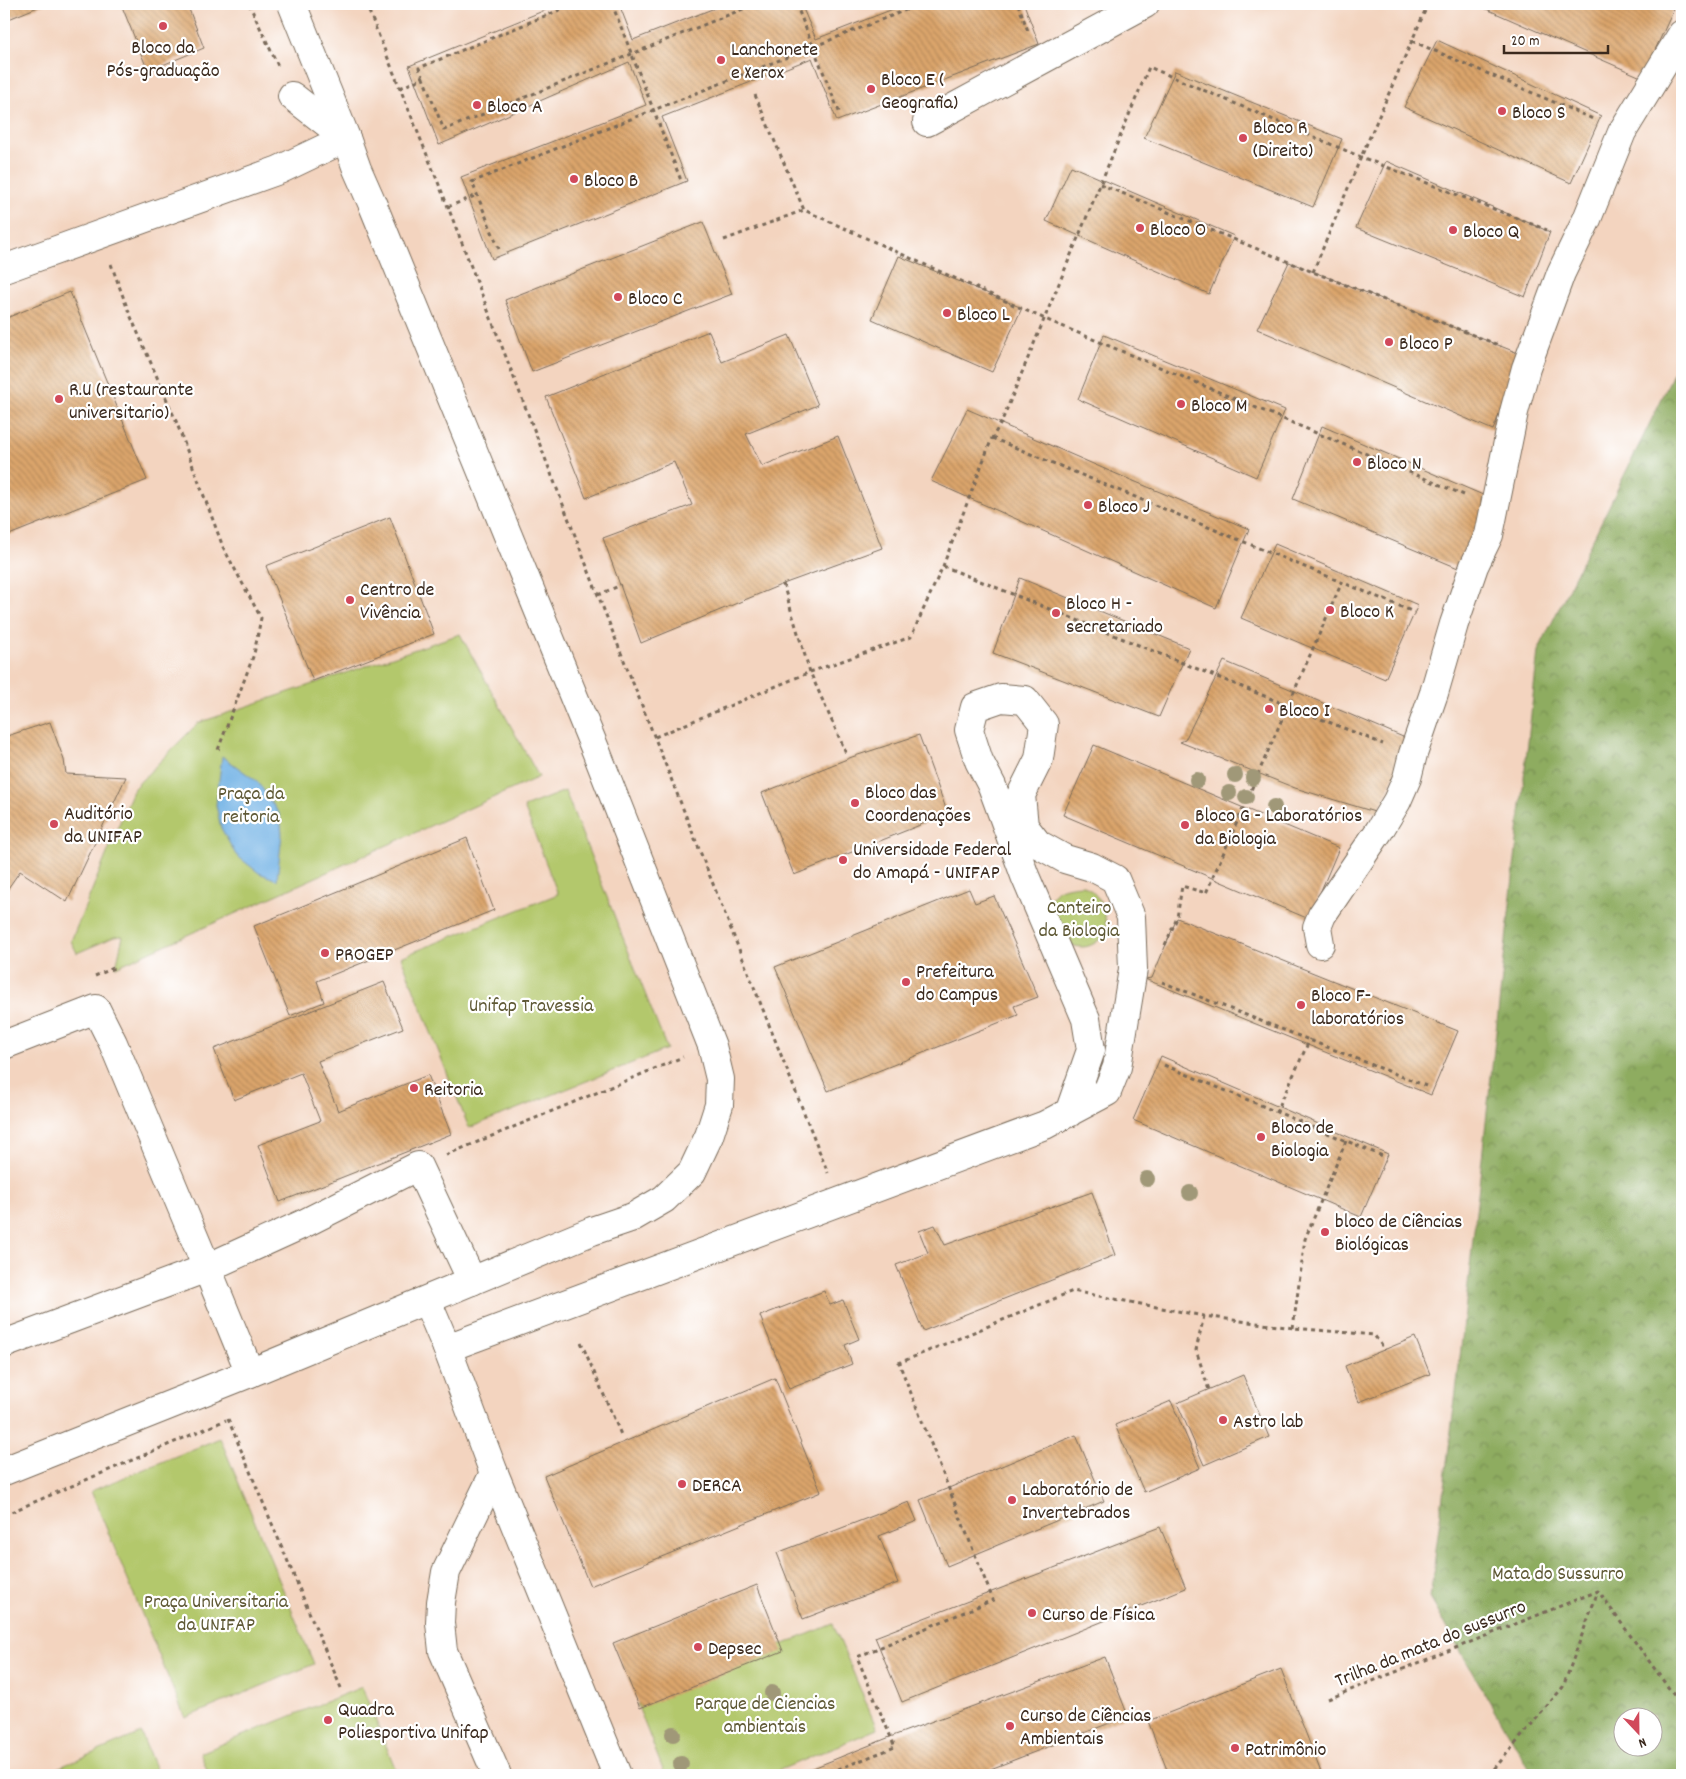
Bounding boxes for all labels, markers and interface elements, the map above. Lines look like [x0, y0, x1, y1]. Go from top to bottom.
marker: Bloco da Pós-graduação [157, 20, 169, 32]
scale bar [1504, 22, 1607, 54]
text: 20 m [1511, 31, 1539, 53]
place label: Bloco da Pós-graduação [106, 35, 220, 86]
place label: Lanchonete e Xerox [731, 37, 818, 88]
marker: Lanchonete e Xerox [715, 54, 727, 66]
place label: Bloco E ( Geografia) [881, 67, 958, 118]
marker: Bloco E ( Geografia) [865, 83, 877, 95]
place label: Bloco A [487, 94, 543, 122]
marker: Bloco A [471, 99, 483, 111]
place label: Bloco S [1512, 100, 1565, 128]
marker: Bloco S [1496, 105, 1508, 117]
place label: Bloco R (Direito) [1253, 115, 1313, 166]
marker: Bloco R (Direito) [1237, 132, 1249, 144]
place label: Bloco B [584, 168, 638, 196]
marker: Bloco B [568, 173, 580, 185]
place label: Bloco O [1150, 217, 1206, 245]
place label: Bloco Q [1463, 219, 1519, 247]
marker: Bloco O [1134, 222, 1146, 234]
marker: Bloco Q [1447, 224, 1459, 236]
place label: Bloco C [628, 286, 683, 314]
marker: Bloco C [612, 291, 624, 303]
place label: Bloco L [957, 302, 1010, 330]
marker: Bloco L [941, 307, 953, 319]
place label: Bloco P [1399, 331, 1453, 359]
marker: Bloco P [1383, 336, 1395, 348]
place label: R.U (restaurante universitario) [69, 377, 194, 428]
marker: R.U (restaurante universitario) [53, 393, 65, 405]
place label: Bloco M [1191, 393, 1247, 421]
marker: Bloco M [1175, 398, 1187, 410]
place label: Bloco N [1367, 451, 1422, 479]
marker: Bloco N [1351, 456, 1363, 468]
place label: Bloco J [1098, 494, 1150, 522]
marker: Bloco J [1082, 499, 1094, 511]
place label: Centro de Vivência [360, 577, 435, 628]
place label: Bloco H - secretariado [1066, 591, 1163, 642]
marker: Centro de Vivência [344, 594, 356, 606]
place label: Bloco K [1340, 599, 1394, 627]
marker: Bloco K [1324, 604, 1336, 616]
marker: Bloco H - secretariado [1050, 607, 1062, 619]
place label: Bloco I [1279, 698, 1330, 726]
marker: Bloco I [1263, 703, 1275, 715]
place label: Bloco das Coordenações [865, 780, 971, 831]
park label: Praça da reitoria [218, 781, 285, 832]
marker: Bloco das Coordenações [849, 797, 861, 809]
place label: Auditório da UNIFAP [64, 801, 142, 852]
place label: Bloco G - Laboratórios da Biologia [1195, 803, 1362, 854]
marker: Auditório da UNIFAP [48, 818, 60, 830]
marker: Bloco G - Laboratórios da Biologia [1179, 819, 1191, 831]
place label: Universidade Federal do Amapá - UNIFAP [853, 837, 1011, 888]
marker: Universidade Federal do Amapá - UNIFAP [837, 854, 849, 866]
park label: Canteiro da Biologia [1039, 895, 1120, 946]
place label: PROGEP [335, 942, 394, 970]
marker: PROGEP [319, 947, 331, 959]
place label: Prefeitura do Campus [916, 959, 998, 1010]
marker: Prefeitura do Campus [900, 976, 912, 988]
place label: Bloco F- laboratórios [1311, 983, 1404, 1034]
park label: Unifap Travessia [469, 993, 594, 1021]
marker: Bloco F- laboratórios [1295, 999, 1307, 1011]
place label: Reitoria [424, 1077, 484, 1105]
marker: Reitoria [408, 1082, 420, 1094]
place label: Bloco de Biologia [1271, 1115, 1334, 1166]
marker: Bloco de Biologia [1255, 1131, 1267, 1143]
place label: bloco de Ciências Biológicas [1335, 1209, 1463, 1260]
marker: bloco de Ciências Biológicas [1319, 1226, 1331, 1238]
place label: Astro lab [1233, 1409, 1303, 1437]
marker: Astro lab [1217, 1414, 1229, 1426]
place label: DERCA [692, 1473, 742, 1501]
place label: Laboratório de Invertebrados [1022, 1477, 1133, 1528]
marker: DERCA [676, 1478, 688, 1490]
marker: Laboratório de Invertebrados [1006, 1494, 1018, 1506]
park label: Mata do Sussurro [1492, 1561, 1624, 1589]
park label: Praça Universitaria da UNIFAP [144, 1589, 289, 1640]
street label: Trilha da mata do sussurro [1331, 1594, 1531, 1696]
place label: Curso de Física [1042, 1602, 1155, 1630]
marker: Curso de Física [1026, 1607, 1038, 1619]
place label: Depsec [708, 1636, 762, 1664]
marker: Depsec [692, 1641, 704, 1653]
park label: Parque de Ciencias ambientais [695, 1691, 835, 1742]
place label: Quadra Poliesportiva Unifap [338, 1697, 489, 1748]
place label: Curso de Ciências Ambientais [1020, 1703, 1151, 1754]
north arrow [1614, 1706, 1664, 1756]
marker: Quadra Poliesportiva Unifap [322, 1714, 334, 1726]
marker: Curso de Ciências Ambientais [1004, 1720, 1016, 1732]
text: N [1635, 1732, 1649, 1753]
place label: Patrimônio [1245, 1737, 1326, 1765]
marker: Patrimônio [1229, 1742, 1241, 1754]

